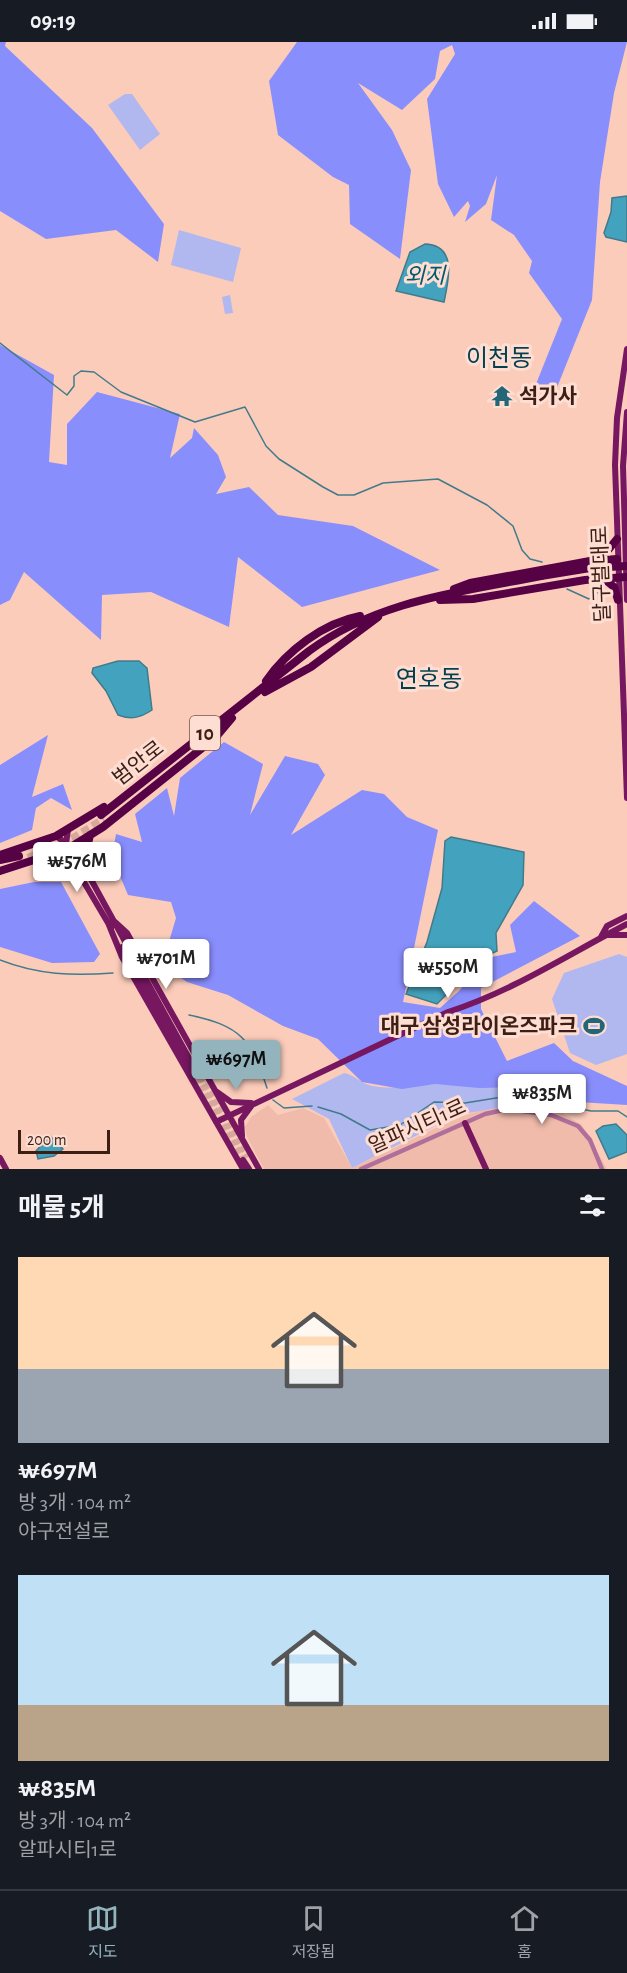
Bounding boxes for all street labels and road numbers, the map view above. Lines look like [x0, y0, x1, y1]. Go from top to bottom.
street label: 달구벌대로 [588, 525, 614, 623]
road number: 10 [190, 716, 220, 750]
street label: 범안로 [108, 736, 168, 790]
street label: 알파시티1로 [365, 1095, 469, 1157]

